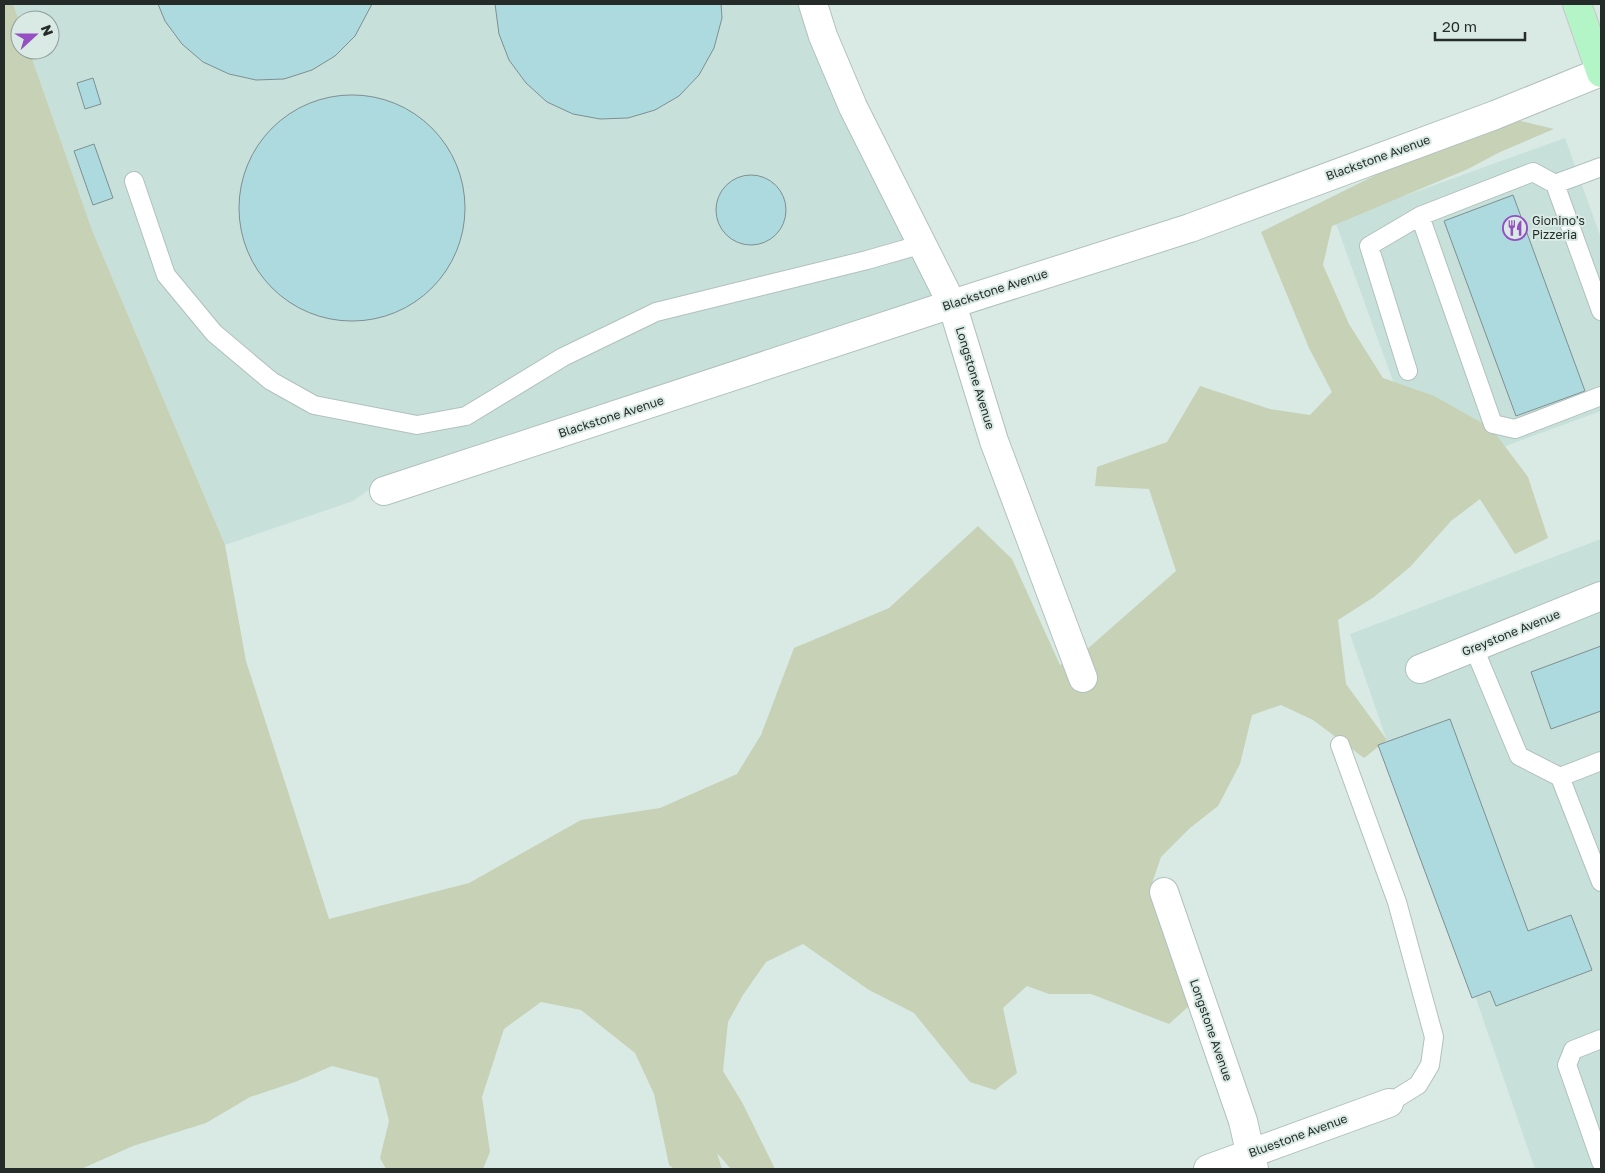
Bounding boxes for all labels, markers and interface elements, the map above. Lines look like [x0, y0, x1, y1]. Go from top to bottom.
north arrow [10, 10, 60, 60]
scale bar [1435, 10, 1525, 42]
text: 20 m [1442, 17, 1477, 35]
text: N [38, 22, 57, 38]
street label: Blackstone Avenue [1324, 132, 1432, 183]
place label: Gionino's Pizzeria [1532, 213, 1585, 242]
restaurant icon: Gionino's Pizzeria [1502, 215, 1528, 241]
street label: Blackstone Avenue [940, 265, 1050, 314]
street label: Longstone Avenue [953, 325, 998, 431]
street label: Blackstone Avenue [556, 392, 666, 441]
street label: Greystone Avenue [1460, 606, 1562, 659]
street label: Longstone Avenue [1187, 977, 1236, 1083]
street label: Bluestone Avenue [1246, 1111, 1349, 1160]

